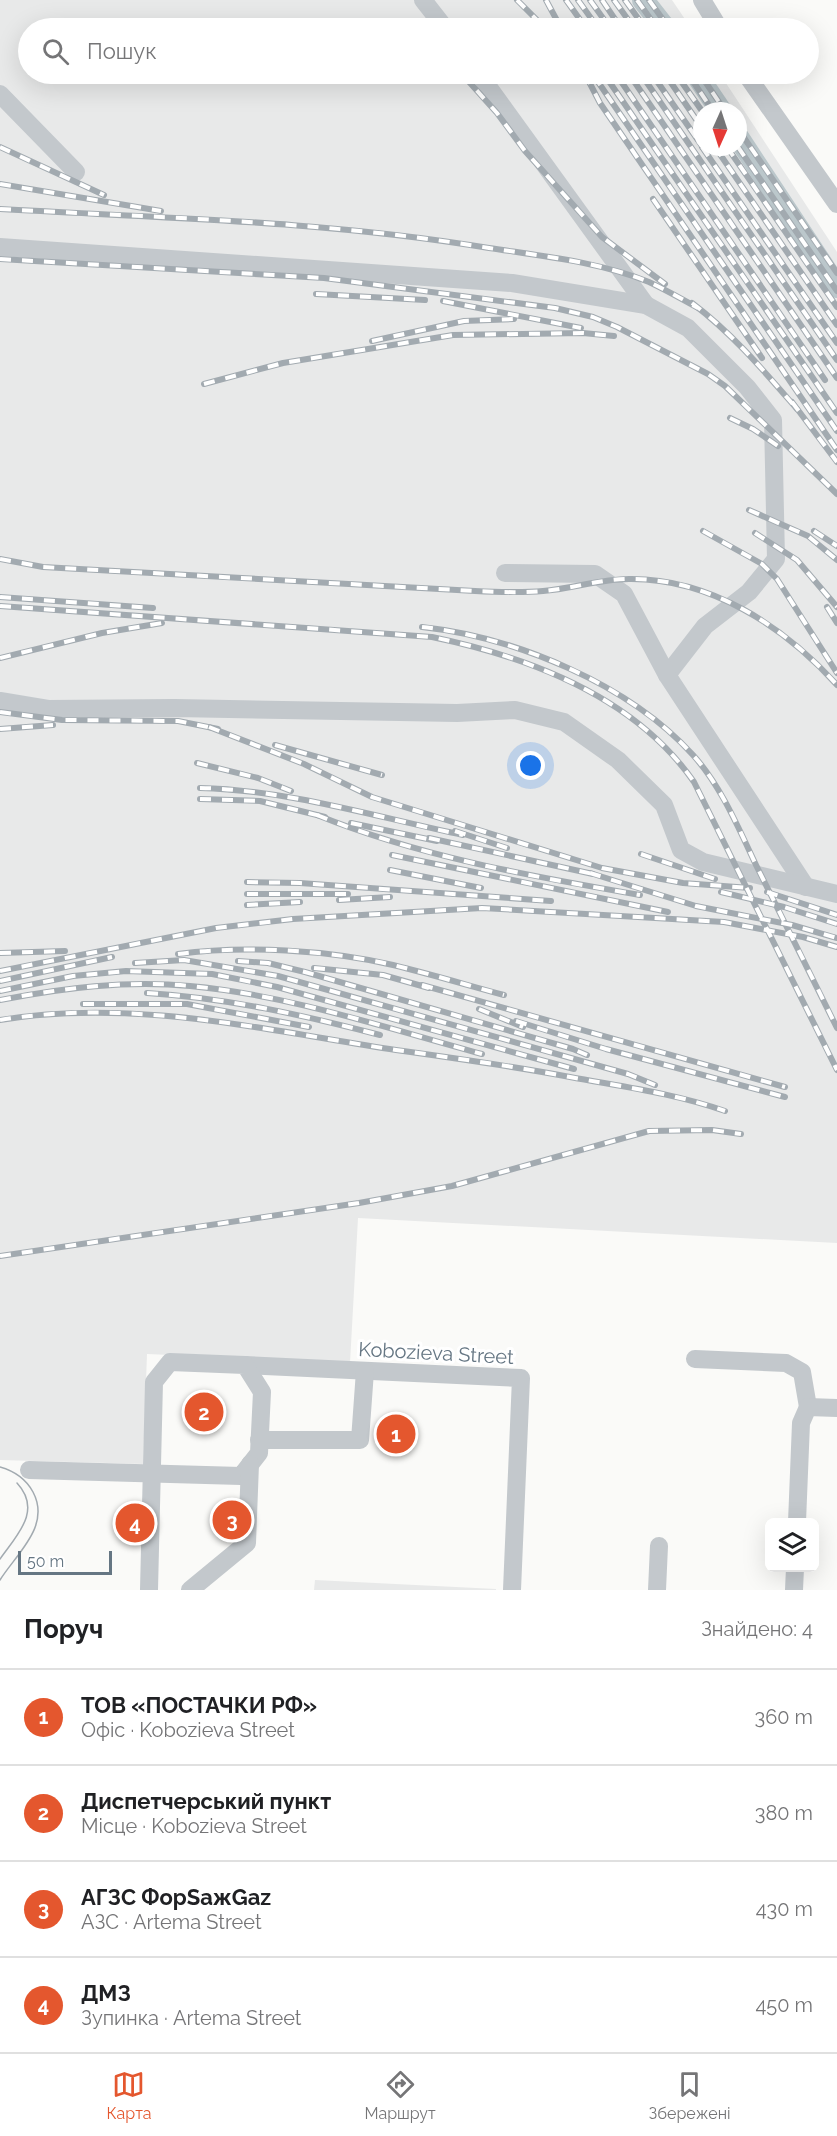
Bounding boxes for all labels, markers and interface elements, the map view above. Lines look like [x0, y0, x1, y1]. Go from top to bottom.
search box [18, 18, 819, 84]
icon: search [39, 35, 72, 68]
text: Пошук [87, 38, 157, 64]
north arrow [693, 102, 747, 156]
your location [516, 751, 545, 780]
street label: Kobozieva Street [358, 1337, 515, 1369]
pin: 2 [184, 1390, 224, 1434]
pin: 1 [376, 1412, 416, 1456]
pin: 3 [212, 1498, 252, 1543]
pin: 4 [116, 1500, 154, 1546]
map controls [765, 1518, 819, 1572]
button: layers [765, 1518, 819, 1572]
scale bar [18, 1548, 112, 1576]
text: 50 m [27, 1552, 64, 1571]
text: Поруч [24, 1614, 103, 1644]
text: Знайдено: 4 [701, 1617, 813, 1641]
text: ТОВ «ПОСТАЧКИ РФ» [81, 1692, 317, 1718]
text: 1 [39, 1705, 48, 1729]
text: 360 m [755, 1705, 813, 1729]
text: Офіс · Kobozieva Street [81, 1718, 295, 1742]
text: Диспетчерський пункт [81, 1788, 331, 1814]
text: 2 [38, 1801, 49, 1825]
text: 380 m [755, 1801, 813, 1825]
text: Місце · Kobozieva Street [81, 1814, 307, 1838]
text: АГЗС ФорSажGaz [81, 1884, 271, 1910]
text: 3 [38, 1897, 49, 1921]
text: 430 m [756, 1897, 813, 1921]
text: АЗС · Artema Street [81, 1910, 262, 1934]
text: ДМЗ [81, 1980, 131, 2006]
text: 4 [38, 1993, 49, 2017]
text: 450 m [755, 1993, 813, 2017]
text: Зупинка · Artema Street [81, 2006, 302, 2030]
tab: Карта [106, 2068, 152, 2123]
tab: Маршрут [364, 2068, 436, 2123]
tab: Збережені [649, 2068, 731, 2123]

